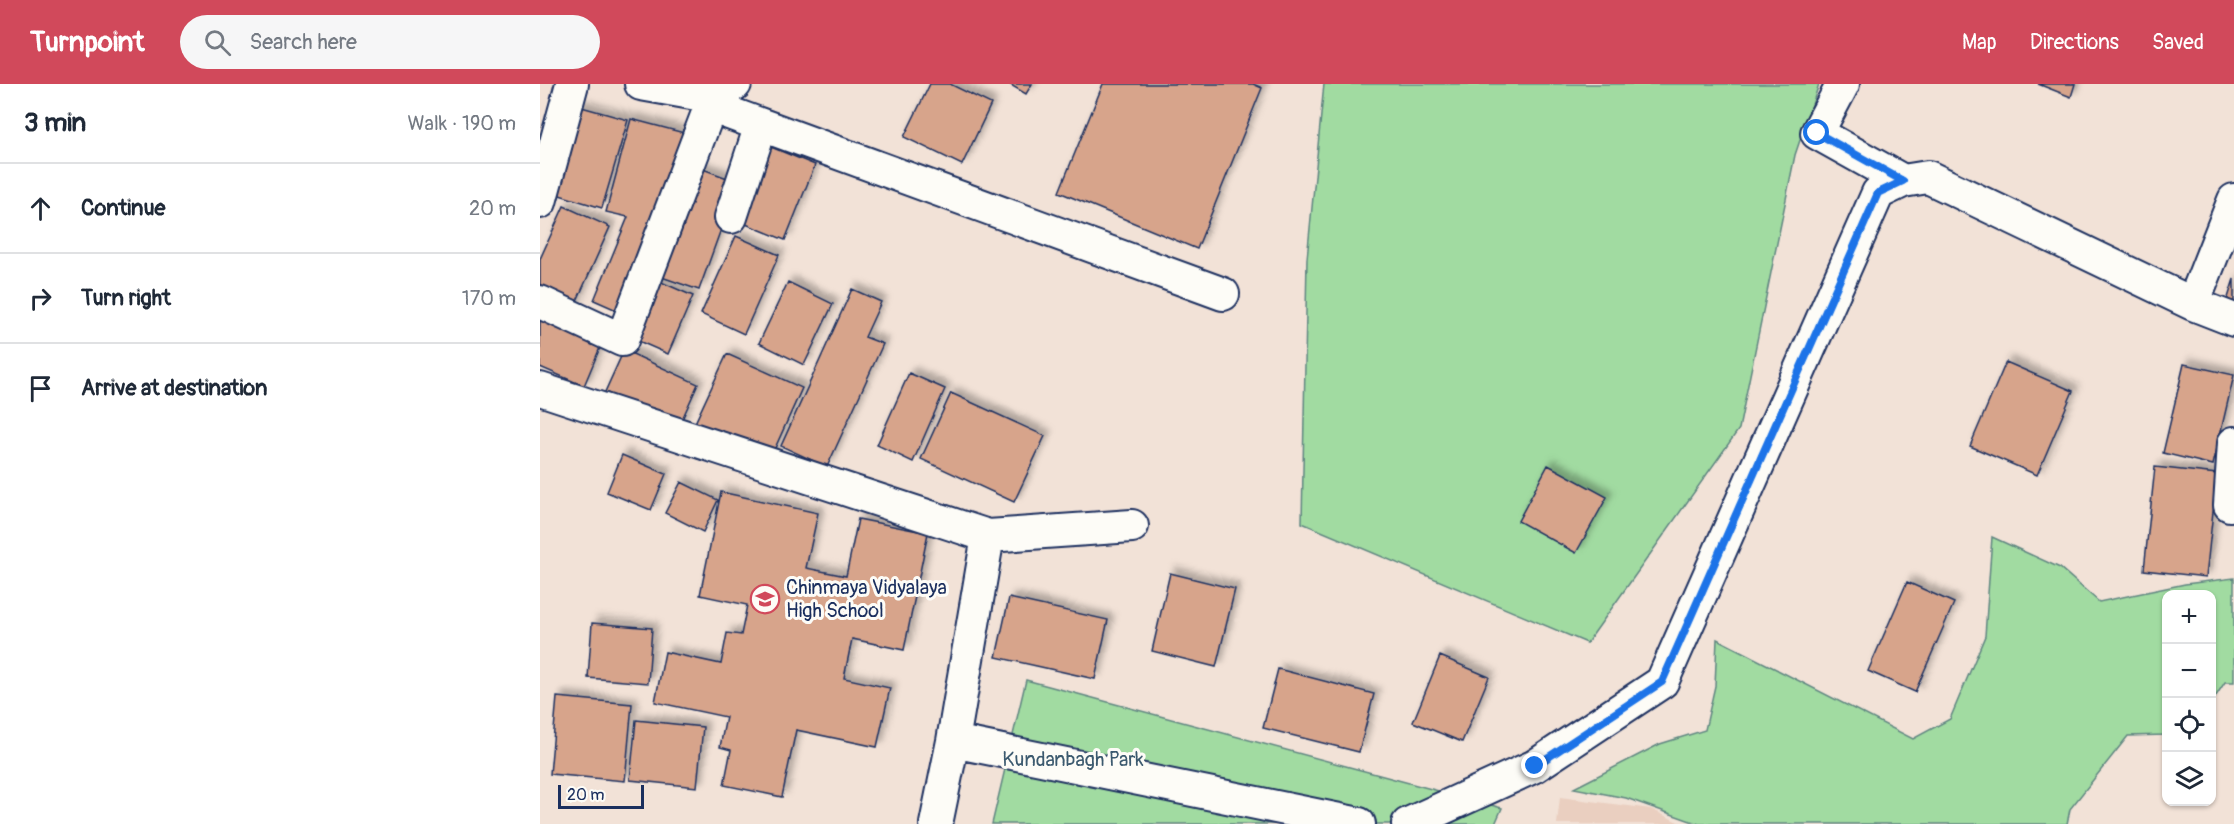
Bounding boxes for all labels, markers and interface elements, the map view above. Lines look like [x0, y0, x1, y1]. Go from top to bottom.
search box [180, 15, 600, 69]
text: Turnpoint [30, 25, 144, 60]
icon: search [201, 26, 234, 59]
text: Search here [249, 28, 357, 56]
text: Map [1962, 29, 1997, 56]
text: Directions [2030, 29, 2119, 56]
text: Saved [2152, 29, 2204, 56]
text: 3 min [24, 107, 86, 139]
text: Walk · 190 m [408, 111, 516, 136]
route start [1803, 119, 1829, 145]
icon: ahead [24, 192, 57, 225]
text: Continue [81, 194, 165, 222]
text: 20 m [469, 196, 516, 221]
icon: right [24, 282, 57, 315]
text: Turn right [81, 284, 171, 312]
text: 170 m [462, 286, 516, 311]
icon: arrive [24, 372, 57, 405]
text: Arrive at destination [81, 374, 267, 402]
place label: Chinmaya Vidyalaya High School [786, 575, 947, 623]
school or university icon: Chinmaya Vidyalaya High School [749, 583, 781, 615]
map controls [2162, 590, 2216, 806]
button: + [2162, 590, 2216, 644]
button: − [2162, 644, 2216, 698]
button: locate [2162, 698, 2216, 752]
park label: Kundanbagh Park [1002, 747, 1144, 772]
route end [1521, 752, 1547, 778]
button: layers [2162, 752, 2216, 806]
scale bar [558, 782, 644, 810]
text: 20 m [567, 785, 605, 805]

